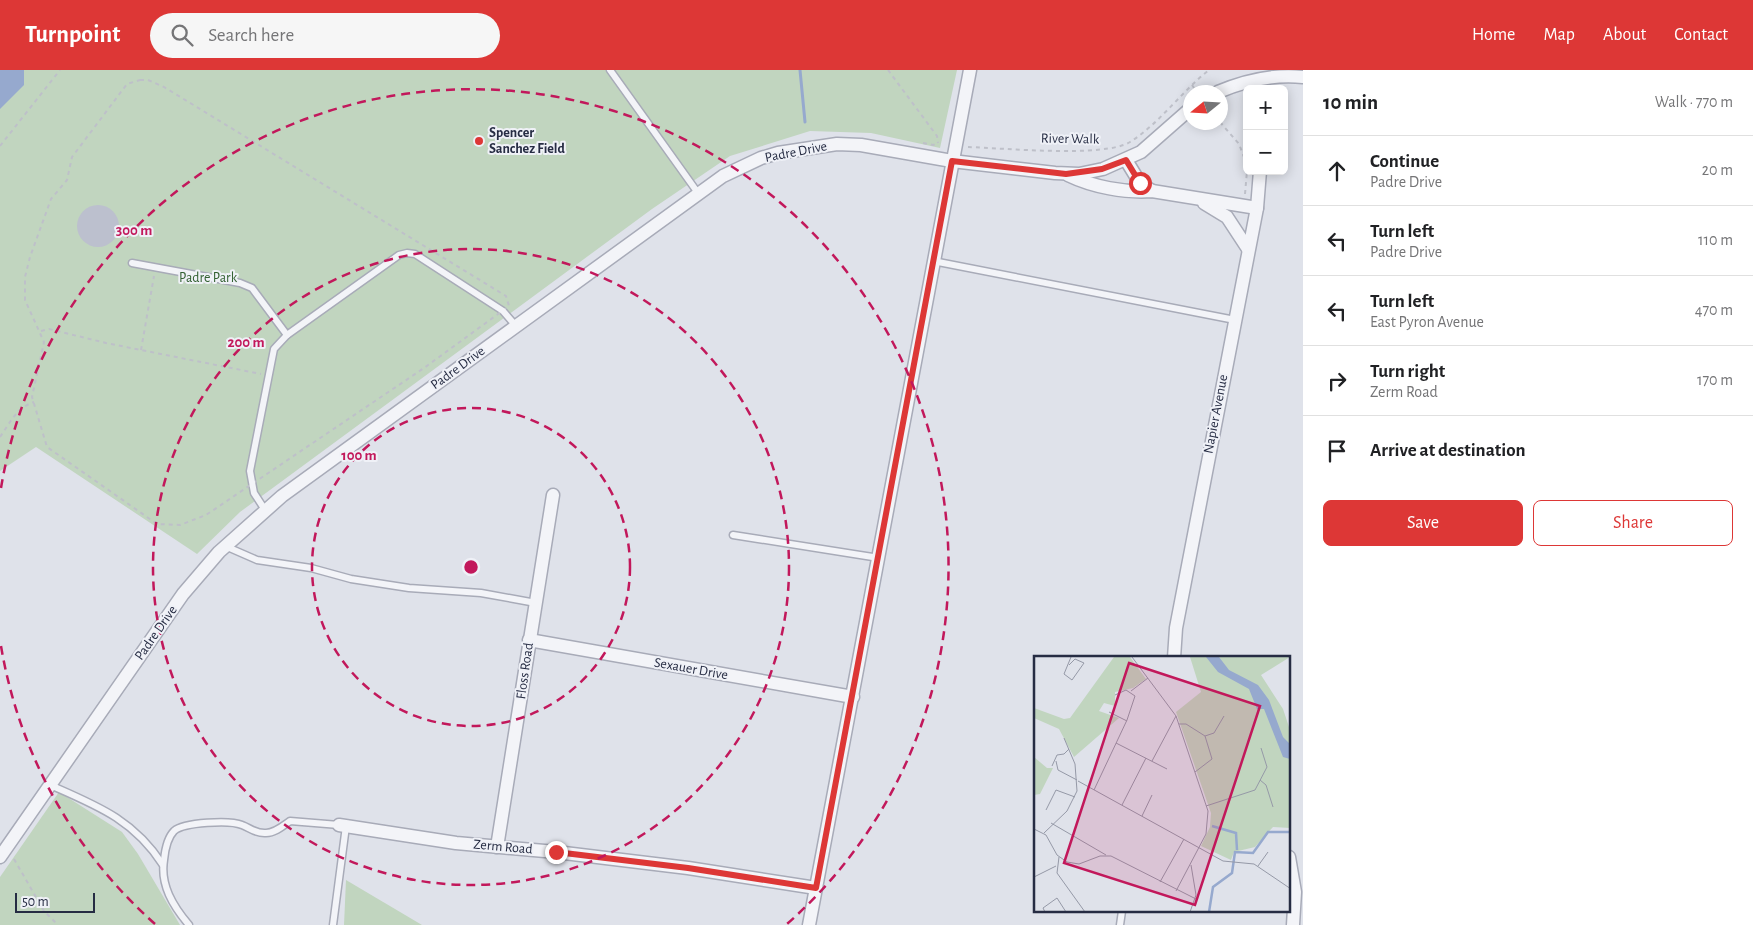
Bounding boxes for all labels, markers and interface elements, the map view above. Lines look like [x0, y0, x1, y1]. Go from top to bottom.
search box [150, 13, 500, 58]
icon: search [168, 21, 196, 49]
text: Turnpoint [25, 23, 120, 47]
text: Search here [208, 26, 294, 45]
text: Home [1472, 26, 1515, 44]
text: Map [1543, 26, 1575, 44]
text: About [1603, 26, 1646, 44]
text: Contact [1674, 26, 1728, 44]
north arrow [1183, 85, 1228, 130]
map controls [1243, 85, 1288, 175]
button: + [1243, 85, 1288, 130]
text: 10 min [1323, 92, 1378, 113]
text: Walk · 770 m [1655, 94, 1733, 110]
place label: Spencer Sanchez Field [489, 126, 566, 156]
button: − [1243, 130, 1288, 175]
street label: River Walk [1041, 131, 1100, 147]
marker: Spencer Sanchez Field [473, 135, 485, 147]
street label: Padre Drive [764, 139, 828, 165]
text: Continue [1370, 152, 1439, 171]
icon: ahead [1323, 157, 1351, 185]
text: 20 m [1702, 162, 1733, 178]
route start [1129, 172, 1152, 195]
text: Padre Drive [1370, 174, 1442, 190]
text: Turn left [1370, 222, 1434, 241]
text: 300 m [116, 223, 152, 238]
icon: left [1323, 227, 1351, 255]
text: 110 m [1698, 232, 1733, 248]
text: Padre Drive [1370, 244, 1442, 260]
park label: Padre Park [179, 271, 238, 285]
text: Turn left [1370, 292, 1434, 311]
icon: left [1323, 297, 1351, 325]
text: 470 m [1695, 302, 1733, 318]
text: East Pyron Avenue [1370, 314, 1484, 330]
text: 200 m [227, 335, 265, 350]
street label: Padre Drive [428, 344, 488, 392]
text: Turn right [1370, 362, 1445, 381]
icon: right [1323, 367, 1351, 395]
text: 170 m [1697, 372, 1733, 388]
street label: Napier Avenue [1201, 373, 1231, 455]
text: Zerm Road [1370, 384, 1438, 400]
icon: arrive [1323, 437, 1351, 465]
text: Arrive at destination [1370, 441, 1526, 460]
text: 100 m [341, 448, 377, 463]
button: Save [1323, 500, 1523, 546]
button: Share [1533, 500, 1733, 546]
centre of rings [462, 558, 480, 576]
street label: Padre Drive [132, 603, 180, 663]
street label: Floss Road [514, 642, 536, 700]
street label: Sexauer Drive [653, 656, 729, 682]
inset map [1034, 656, 1290, 912]
street label: Zerm Road [473, 837, 533, 857]
route end [545, 841, 568, 864]
scale bar [15, 890, 95, 913]
text: 50 m [22, 895, 49, 909]

